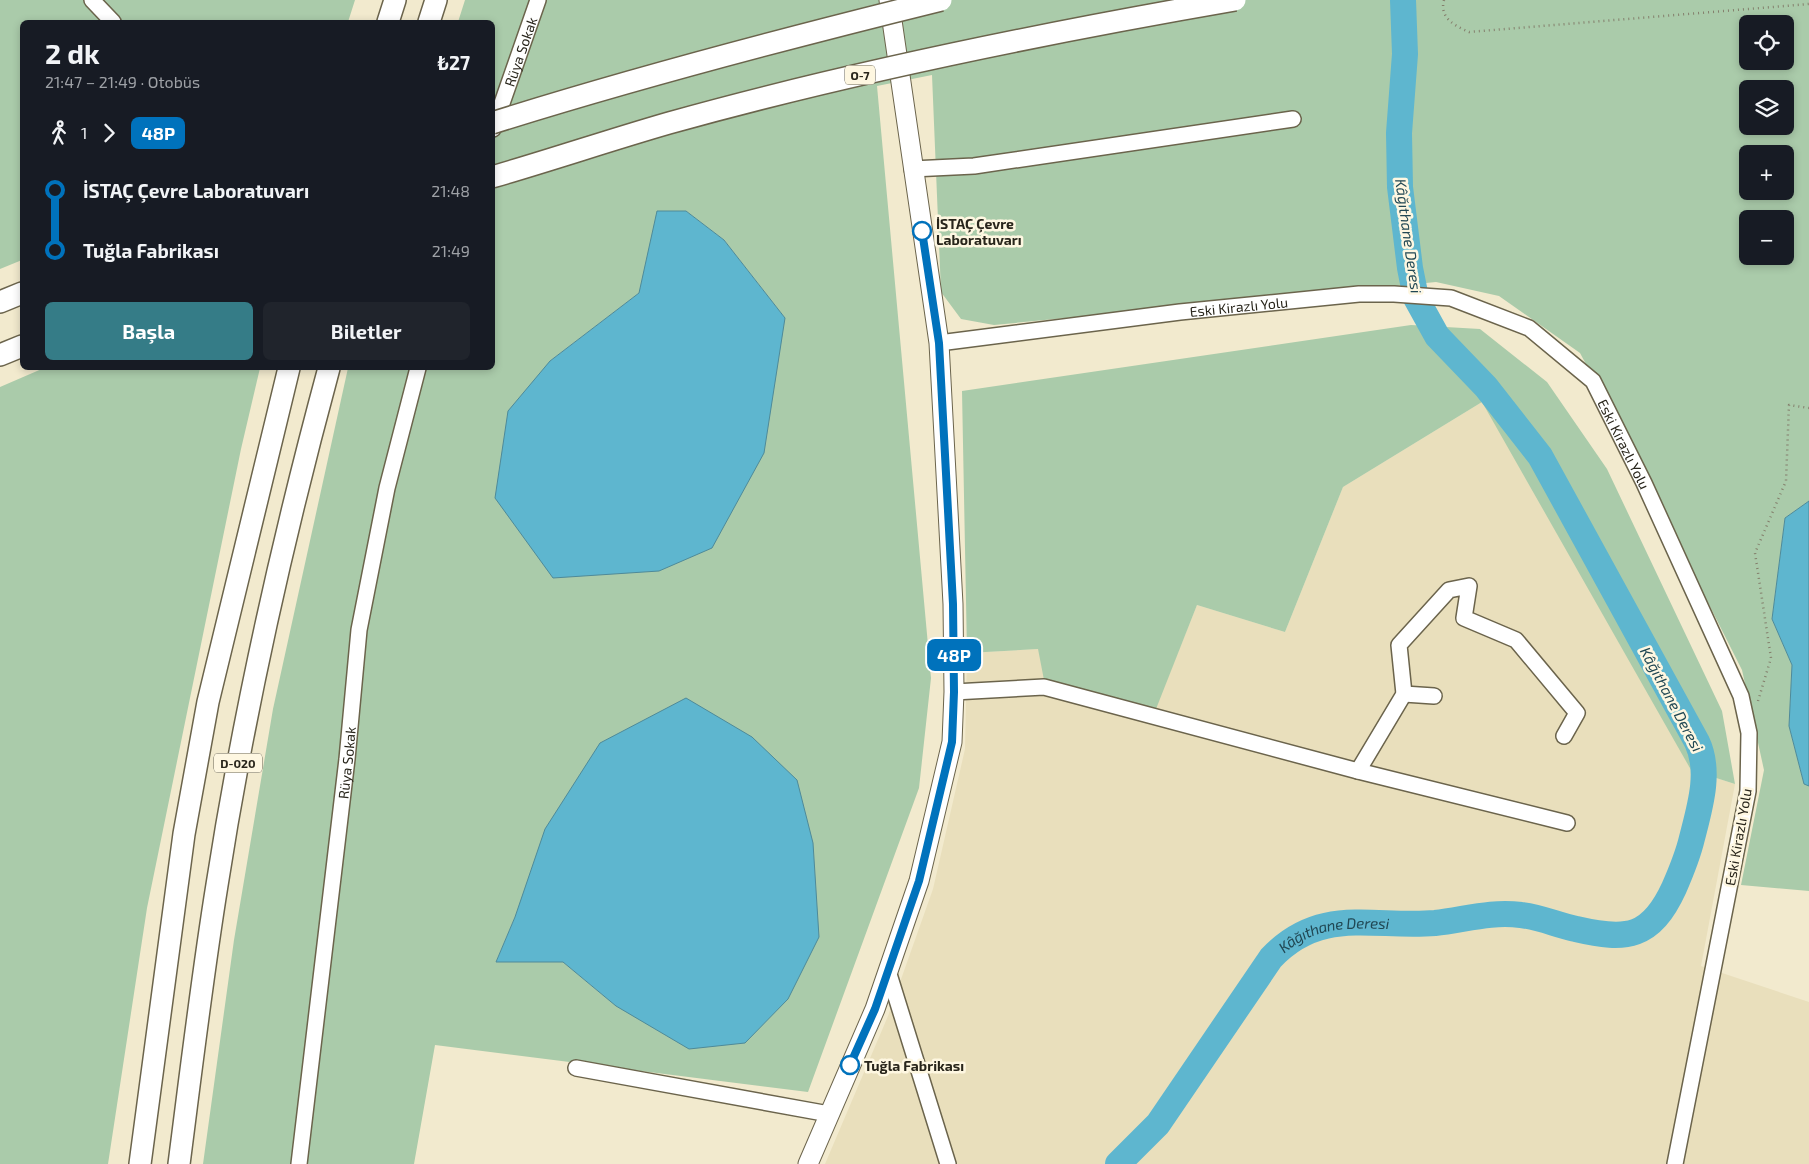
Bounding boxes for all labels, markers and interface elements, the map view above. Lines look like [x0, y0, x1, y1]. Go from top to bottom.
street label: Rüya Sokak [500, 15, 540, 89]
map controls [1739, 15, 1794, 265]
button: locate [1739, 15, 1794, 70]
text: 2 dk [45, 36, 100, 70]
text: ₺27 [438, 51, 470, 74]
road number: O-7 [845, 66, 875, 84]
text: 21:47 – 21:49 · Otobüs [45, 72, 200, 91]
button: layers [1739, 80, 1794, 135]
icon: walk [45, 119, 73, 147]
icon: forward [95, 119, 123, 147]
text: 48P [141, 122, 175, 144]
text: 1 [81, 123, 87, 142]
button: + [1739, 145, 1794, 200]
water label: Kâğıthane Deresi [1392, 177, 1426, 295]
text: İSTAÇ Çevre Laboratuvarı [83, 179, 309, 202]
text: 21:48 [431, 181, 470, 200]
button: − [1739, 210, 1794, 265]
place label: İSTAÇ Çevre Laboratuvarı [936, 215, 1022, 248]
marker: İSTAÇ Çevre Laboratuvarı [912, 221, 932, 241]
text: Tuğla Fabrikası [83, 239, 219, 262]
text: 21:49 [432, 241, 470, 260]
street label: Eski Kirazlı Yolu [1189, 293, 1289, 319]
button: Başla [45, 302, 253, 360]
button: Biletler [263, 302, 470, 360]
street label: Eski Kirazlı Yolu [1595, 396, 1654, 492]
line badge: 48P [925, 639, 983, 671]
text: 48P [937, 644, 971, 666]
water label: Kâğıthane Deresi [1637, 644, 1707, 755]
street label: Rüya Sokak [334, 726, 358, 800]
road number: D-020 [214, 754, 262, 772]
street label: Eski Kirazlı Yolu [1721, 787, 1755, 887]
water label: Kâğıthane Deresi [1274, 913, 1390, 956]
marker: Tuğla Fabrikası [840, 1055, 860, 1075]
place label: Tuğla Fabrikası [864, 1057, 964, 1074]

